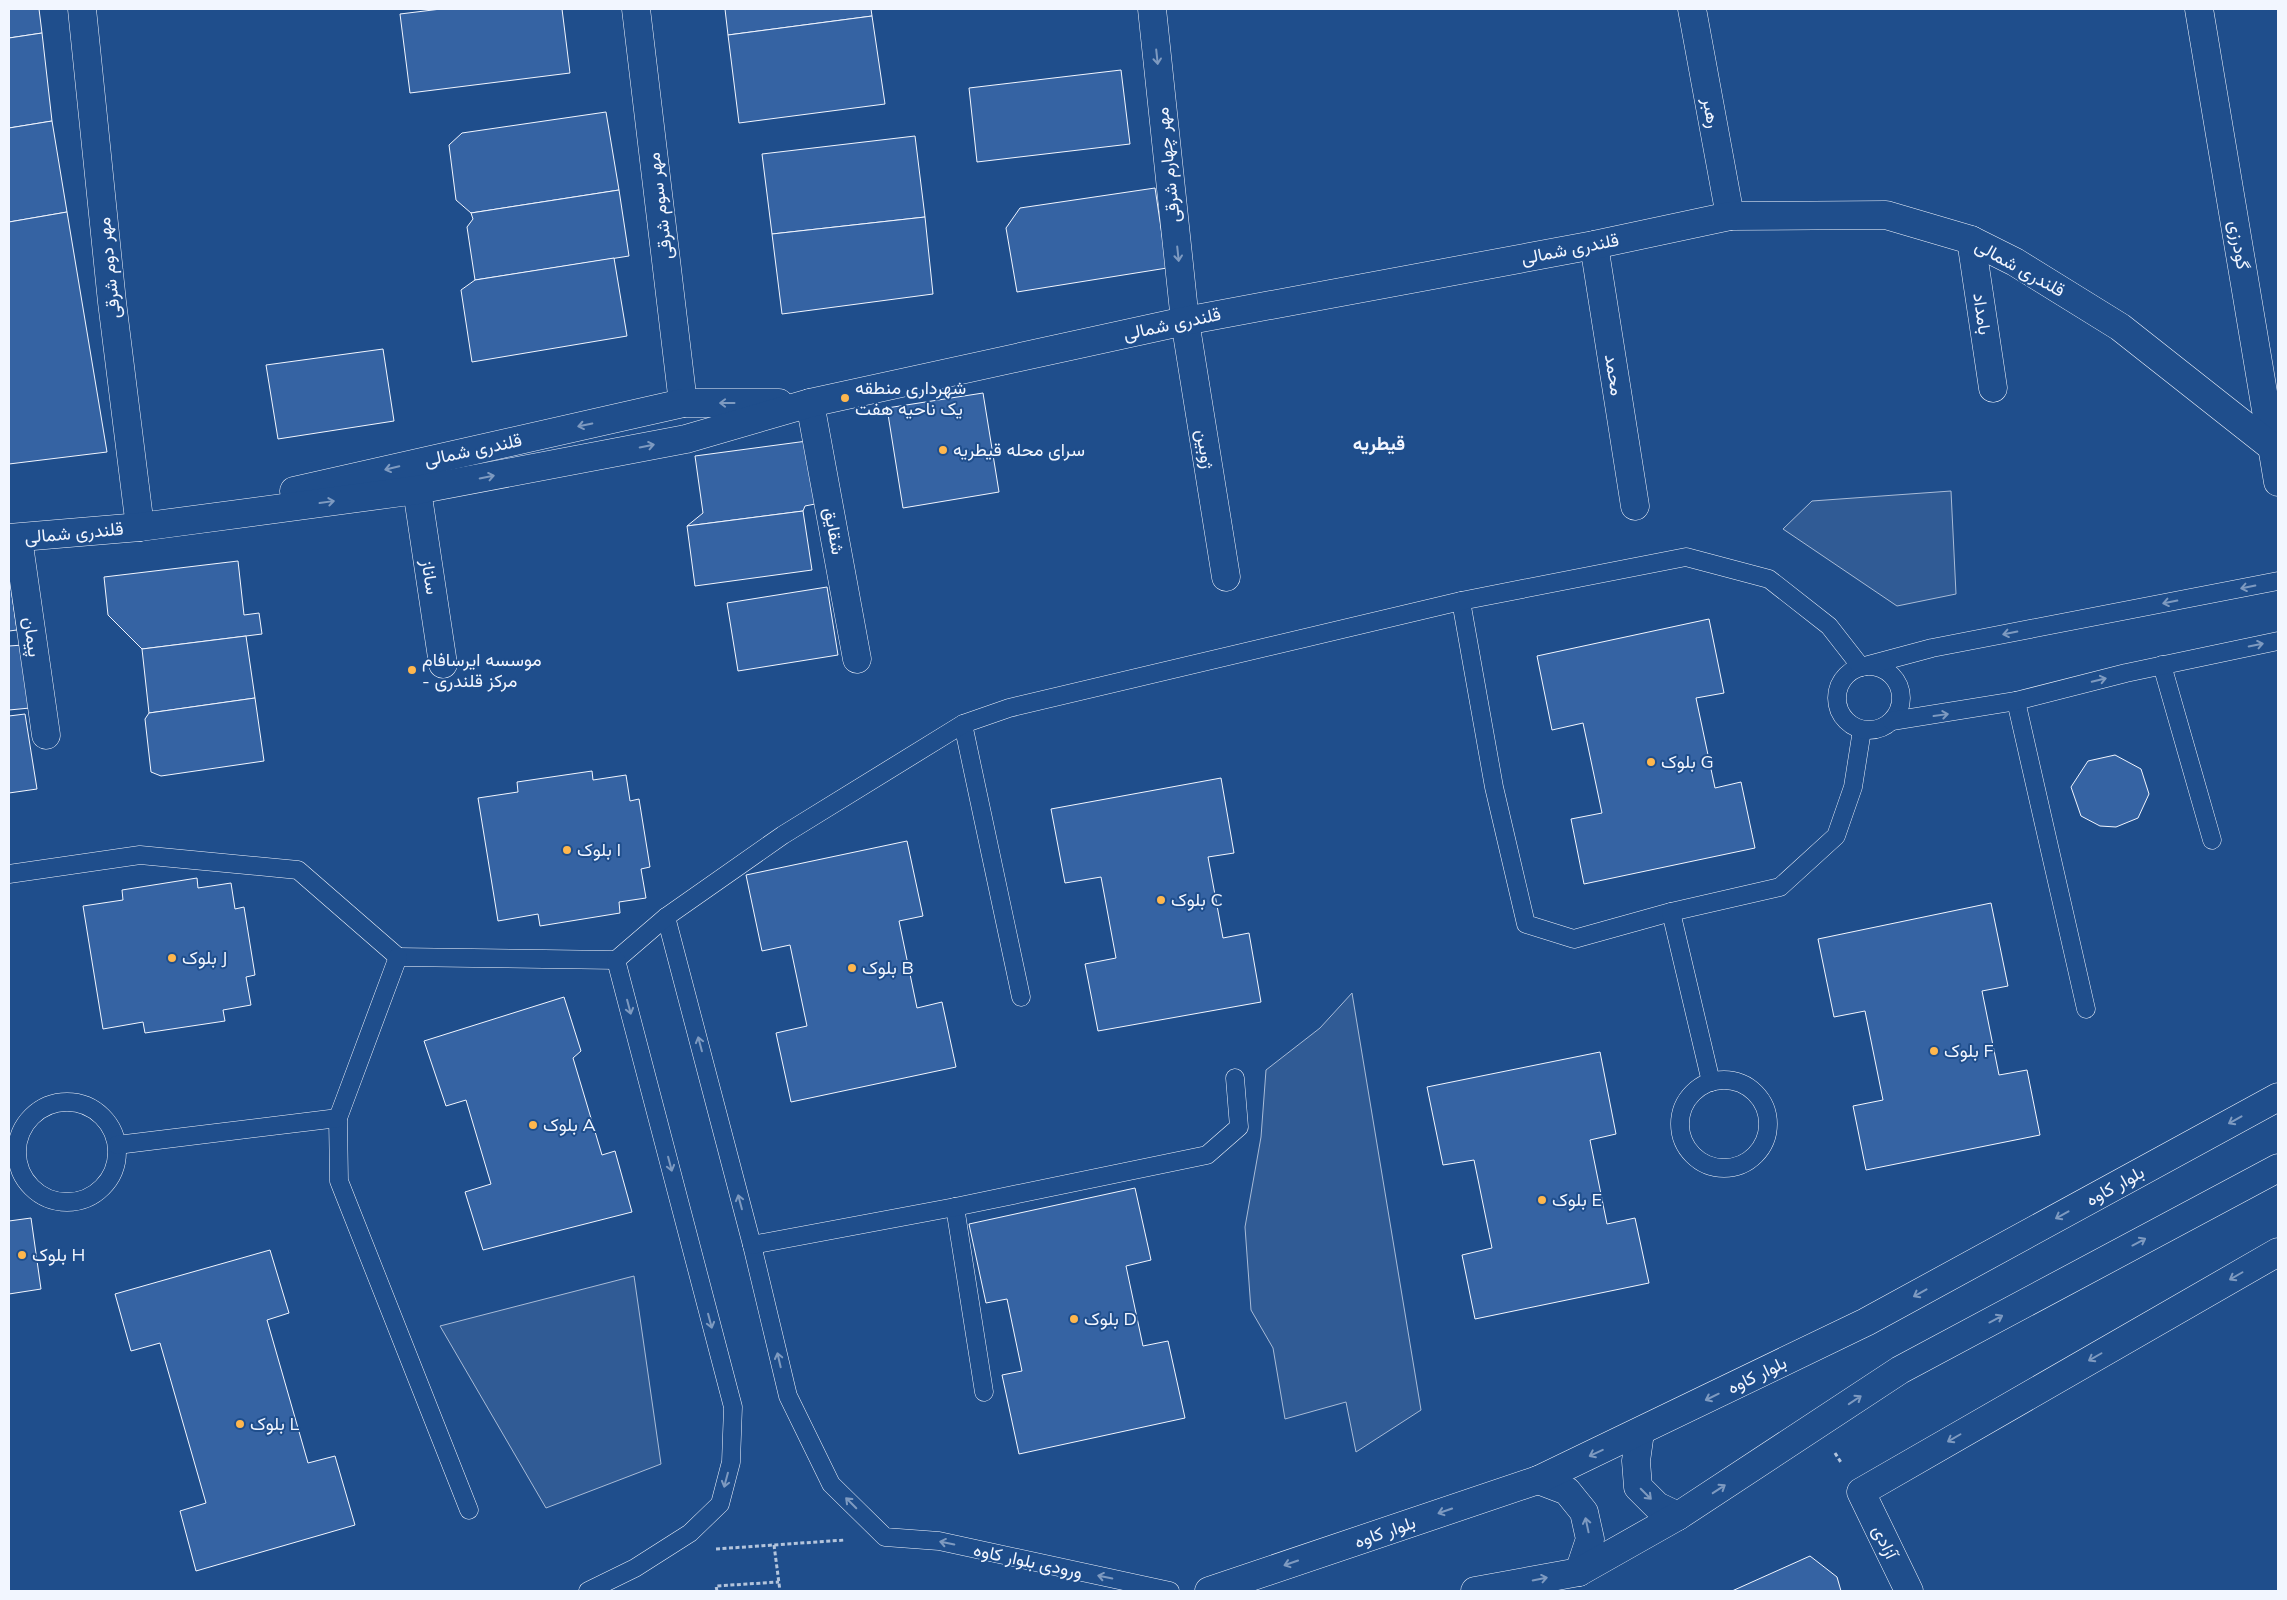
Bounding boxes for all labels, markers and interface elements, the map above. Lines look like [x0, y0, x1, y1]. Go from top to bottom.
one-way arrow [1152, 49, 1162, 65]
street label: رهبر [1697, 95, 1725, 130]
street label: مهر چهارم شرقی [1150, 106, 1186, 224]
street label: مهر سوم شرقی [642, 151, 678, 261]
street label: مهر دوم شرقی [92, 216, 126, 320]
street label: گودرزی [2224, 219, 2255, 271]
street label: قلندری شمالی [1519, 228, 1621, 269]
street label: قلندری شمالی [1971, 233, 2069, 302]
one-way arrow [1173, 245, 1183, 261]
street label: بامداد [1968, 292, 1997, 336]
street label: قلندری شمالی [1121, 302, 1223, 345]
street label: محمد [1600, 352, 1629, 397]
place label: شهرداری منطقه یک ناحیه هفت [855, 376, 966, 420]
marker: شهرداری منطقه یک ناحیه هفت [839, 392, 851, 404]
one-way arrow [719, 398, 735, 408]
one-way arrow [577, 421, 593, 430]
street label: قلندری شمالی [422, 428, 524, 471]
street label: ژوبین [1191, 428, 1220, 471]
district label: قیطریه [1353, 431, 1405, 456]
place label: سرای محله قیطریه [953, 438, 1085, 461]
one-way arrow [638, 441, 654, 451]
marker: سرای محله قیطریه [937, 444, 949, 456]
one-way arrow [384, 464, 400, 473]
one-way arrow [479, 471, 495, 481]
one-way arrow [318, 497, 334, 507]
street label: شقایق [819, 506, 850, 556]
street label: قلندری شمالی [24, 517, 124, 548]
street label: ساناز [416, 557, 445, 596]
one-way arrow [2240, 583, 2256, 593]
one-way arrow [2162, 598, 2178, 608]
street label: پیمان [17, 616, 47, 658]
one-way arrow [2002, 629, 2018, 639]
one-way arrow [2248, 640, 2264, 650]
place label: موسسه ایرسافام - مرکز قلندری [422, 648, 542, 692]
marker: موسسه ایرسافام - مرکز قلندری [406, 664, 418, 676]
one-way arrow [2091, 675, 2107, 684]
one-way arrow [1932, 709, 1948, 719]
place label: بلوک G [1661, 750, 1714, 773]
marker: بلوک G [1645, 756, 1657, 768]
place label: بلوک I [577, 838, 621, 861]
marker: بلوک I [561, 844, 573, 856]
place label: بلوک C [1171, 888, 1223, 911]
marker: بلوک C [1155, 894, 1167, 906]
place label: بلوک J [182, 946, 227, 969]
marker: بلوک J [166, 952, 178, 964]
place label: بلوک B [862, 956, 914, 979]
marker: بلوک B [846, 962, 858, 974]
one-way arrow [624, 998, 634, 1014]
one-way arrow [694, 1037, 704, 1053]
place label: بلوک F [1944, 1039, 1994, 1062]
marker: بلوک F [1928, 1045, 1940, 1057]
place label: بلوک A [543, 1113, 596, 1136]
one-way arrow [2228, 1115, 2243, 1125]
marker: بلوک A [527, 1119, 539, 1131]
one-way arrow [665, 1156, 675, 1172]
street label: بلوار کاوه [2082, 1160, 2148, 1211]
place label: بلوک E [1552, 1188, 1602, 1211]
one-way arrow [735, 1194, 745, 1210]
marker: بلوک E [1536, 1194, 1548, 1206]
one-way arrow [2055, 1211, 2070, 1220]
one-way arrow [2131, 1237, 2146, 1247]
place label: بلوک H [32, 1243, 85, 1266]
marker: بلوک H [16, 1249, 28, 1261]
one-way arrow [2229, 1272, 2244, 1281]
one-way arrow [1912, 1288, 1927, 1298]
place label: بلوک D [1084, 1307, 1137, 1330]
one-way arrow [706, 1313, 716, 1329]
marker: بلوک D [1068, 1313, 1080, 1325]
one-way arrow [1988, 1314, 2003, 1324]
street label: بلوار کاوه [1723, 1350, 1790, 1399]
one-way arrow [774, 1352, 783, 1368]
one-way arrow [2089, 1353, 2103, 1363]
one-way arrow [1705, 1393, 1720, 1402]
one-way arrow [1848, 1395, 1862, 1405]
place label: بلوک L [250, 1412, 299, 1435]
marker: بلوک L [234, 1418, 246, 1430]
one-way arrow [1947, 1433, 1962, 1443]
one-way arrow [1589, 1448, 1604, 1458]
one-way arrow [721, 1472, 731, 1488]
one-way arrow [1712, 1484, 1726, 1494]
one-way arrow [1639, 1488, 1651, 1500]
one-way arrow [844, 1497, 857, 1509]
one-way arrow [1437, 1507, 1453, 1517]
street label: بلوار کاوه [1351, 1510, 1418, 1553]
one-way arrow [1582, 1517, 1591, 1533]
street label: آزادی [1868, 1521, 1904, 1564]
one-way arrow [939, 1538, 955, 1547]
street label: ورودی بلوار کاوه [971, 1538, 1085, 1583]
one-way arrow [1283, 1559, 1299, 1569]
one-way arrow [1098, 1572, 1114, 1581]
one-way arrow [1532, 1574, 1548, 1583]

